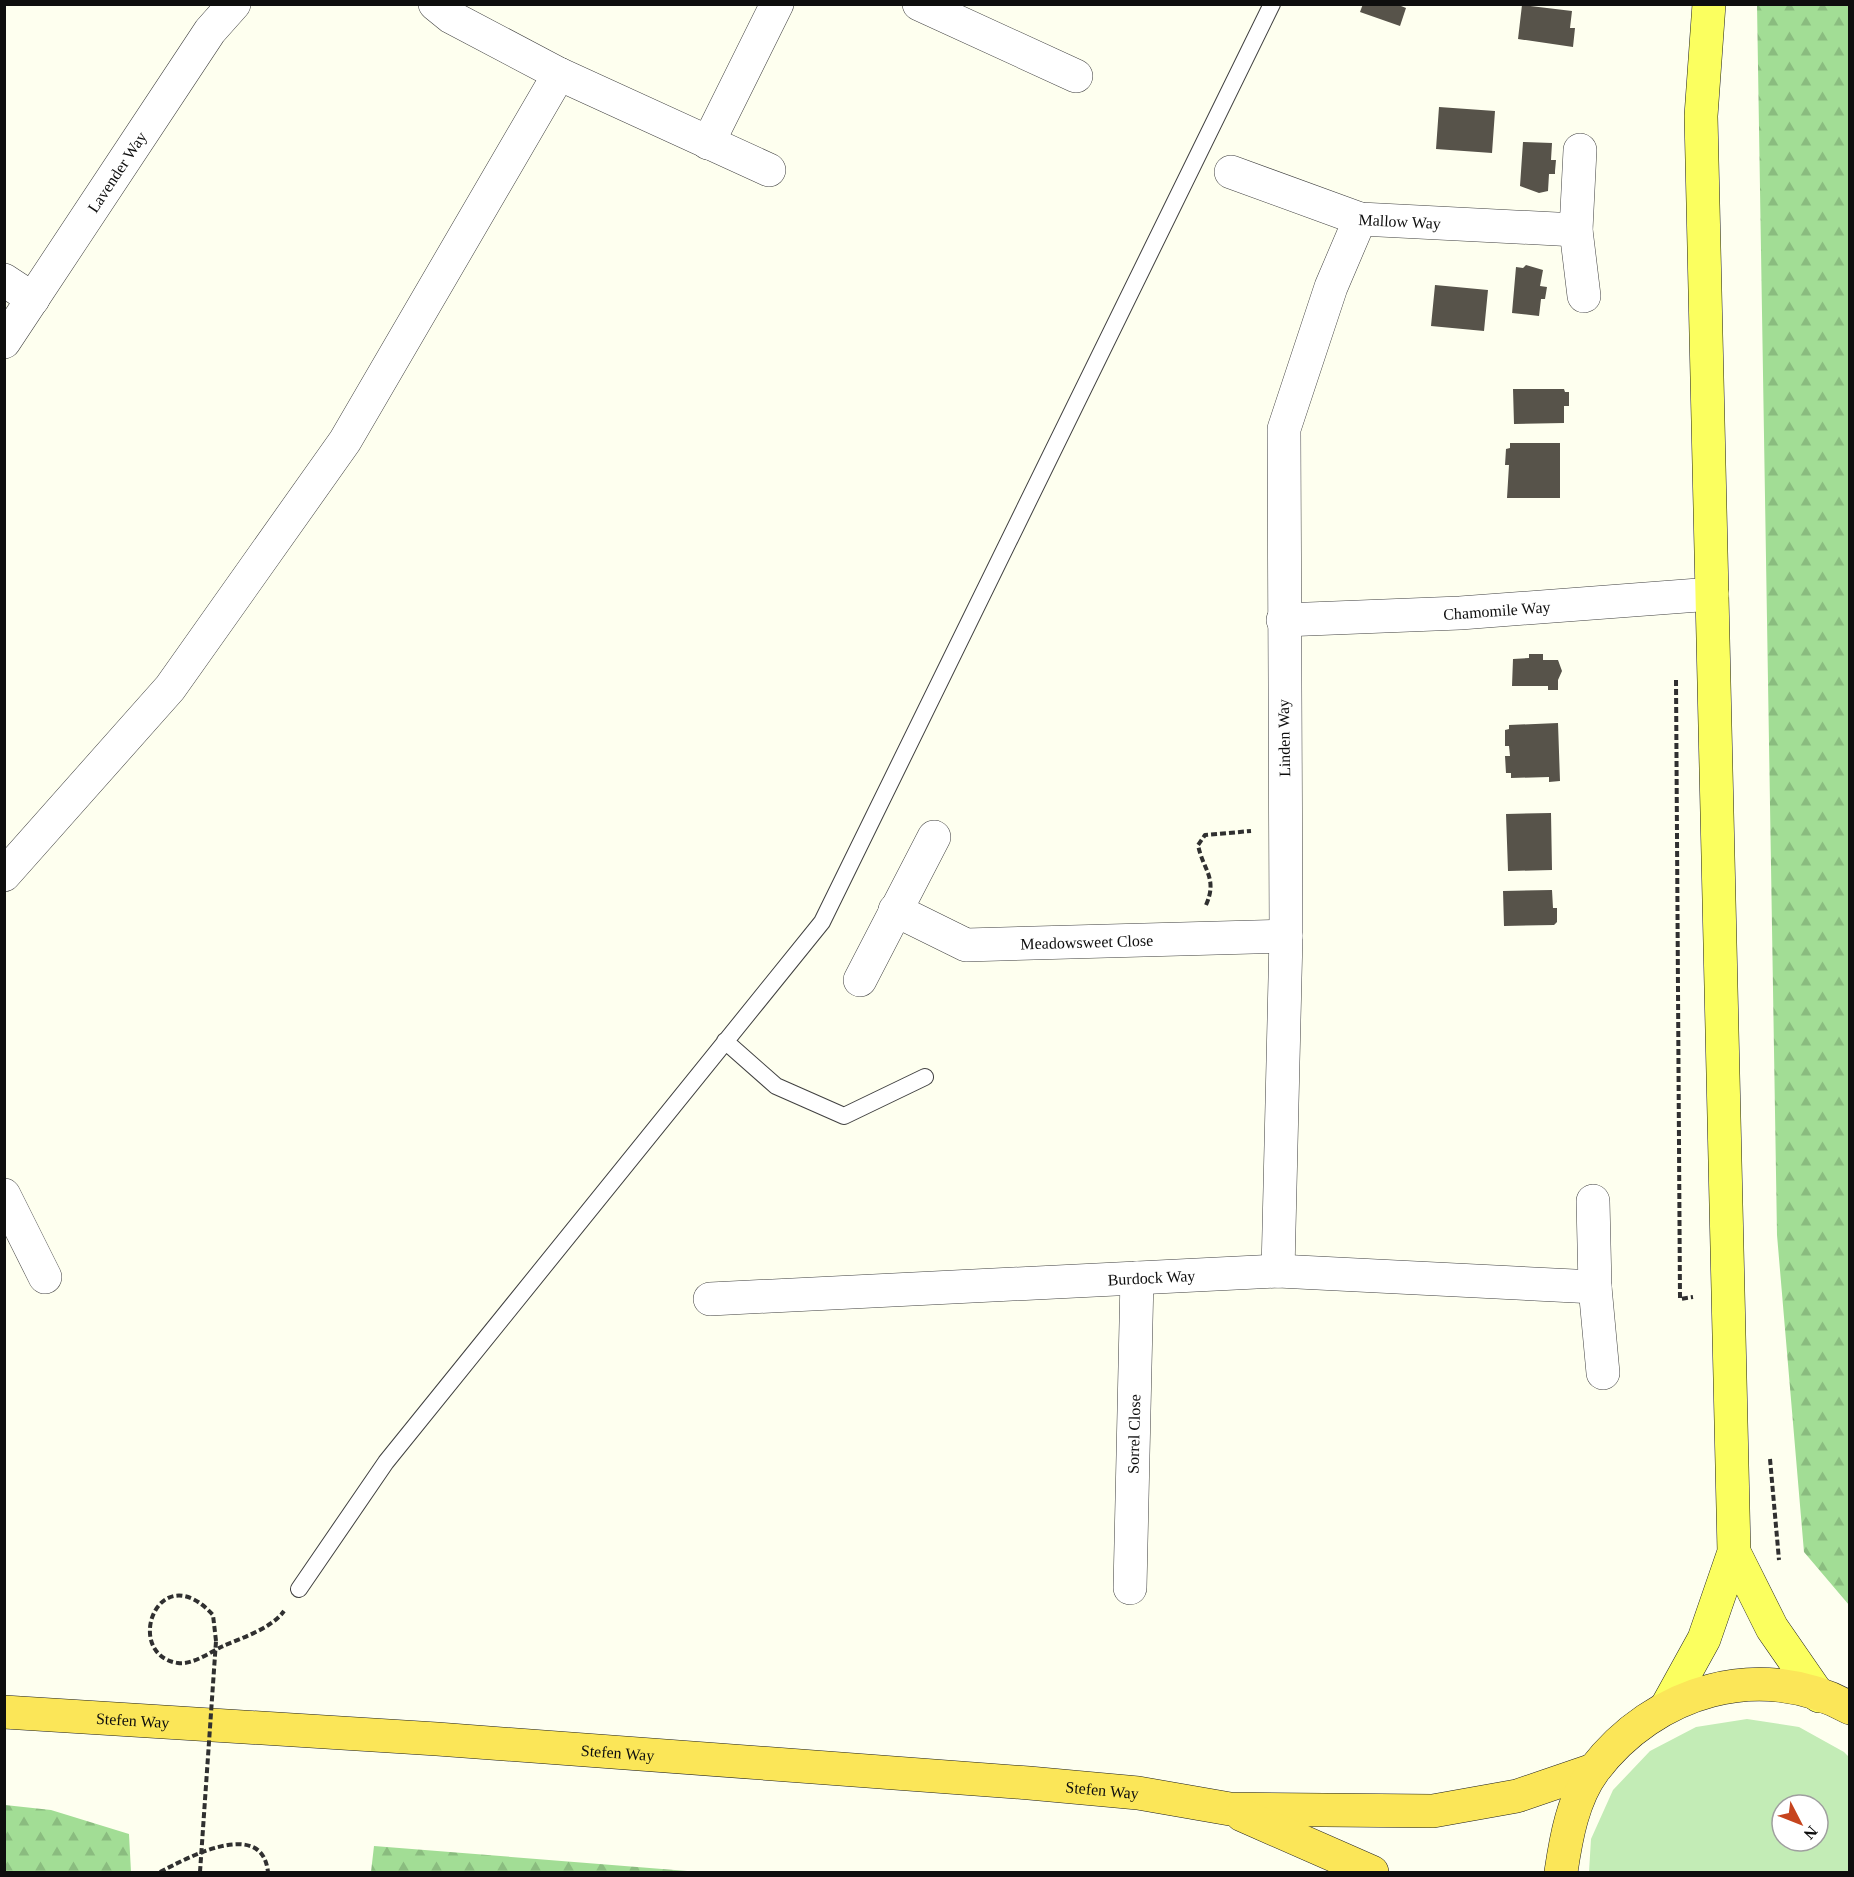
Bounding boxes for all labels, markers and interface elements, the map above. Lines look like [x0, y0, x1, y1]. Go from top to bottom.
street label: Lavender Way [84, 128, 150, 215]
street label: Mallow Way [1358, 210, 1441, 233]
street label: Chamomile Way [1443, 598, 1551, 622]
street label: Linden Way [1275, 699, 1294, 777]
street label: Meadowsweet Close [1020, 931, 1153, 952]
street label: Burdock Way [1107, 1267, 1196, 1288]
street label: Sorrel Close [1124, 1394, 1143, 1474]
street label: Stefen Way [96, 1709, 170, 1732]
street label: Stefen Way [580, 1741, 655, 1765]
street label: Stefen Way [1065, 1778, 1140, 1803]
north arrow [1770, 1793, 1830, 1853]
text: N [1800, 1823, 1821, 1843]

